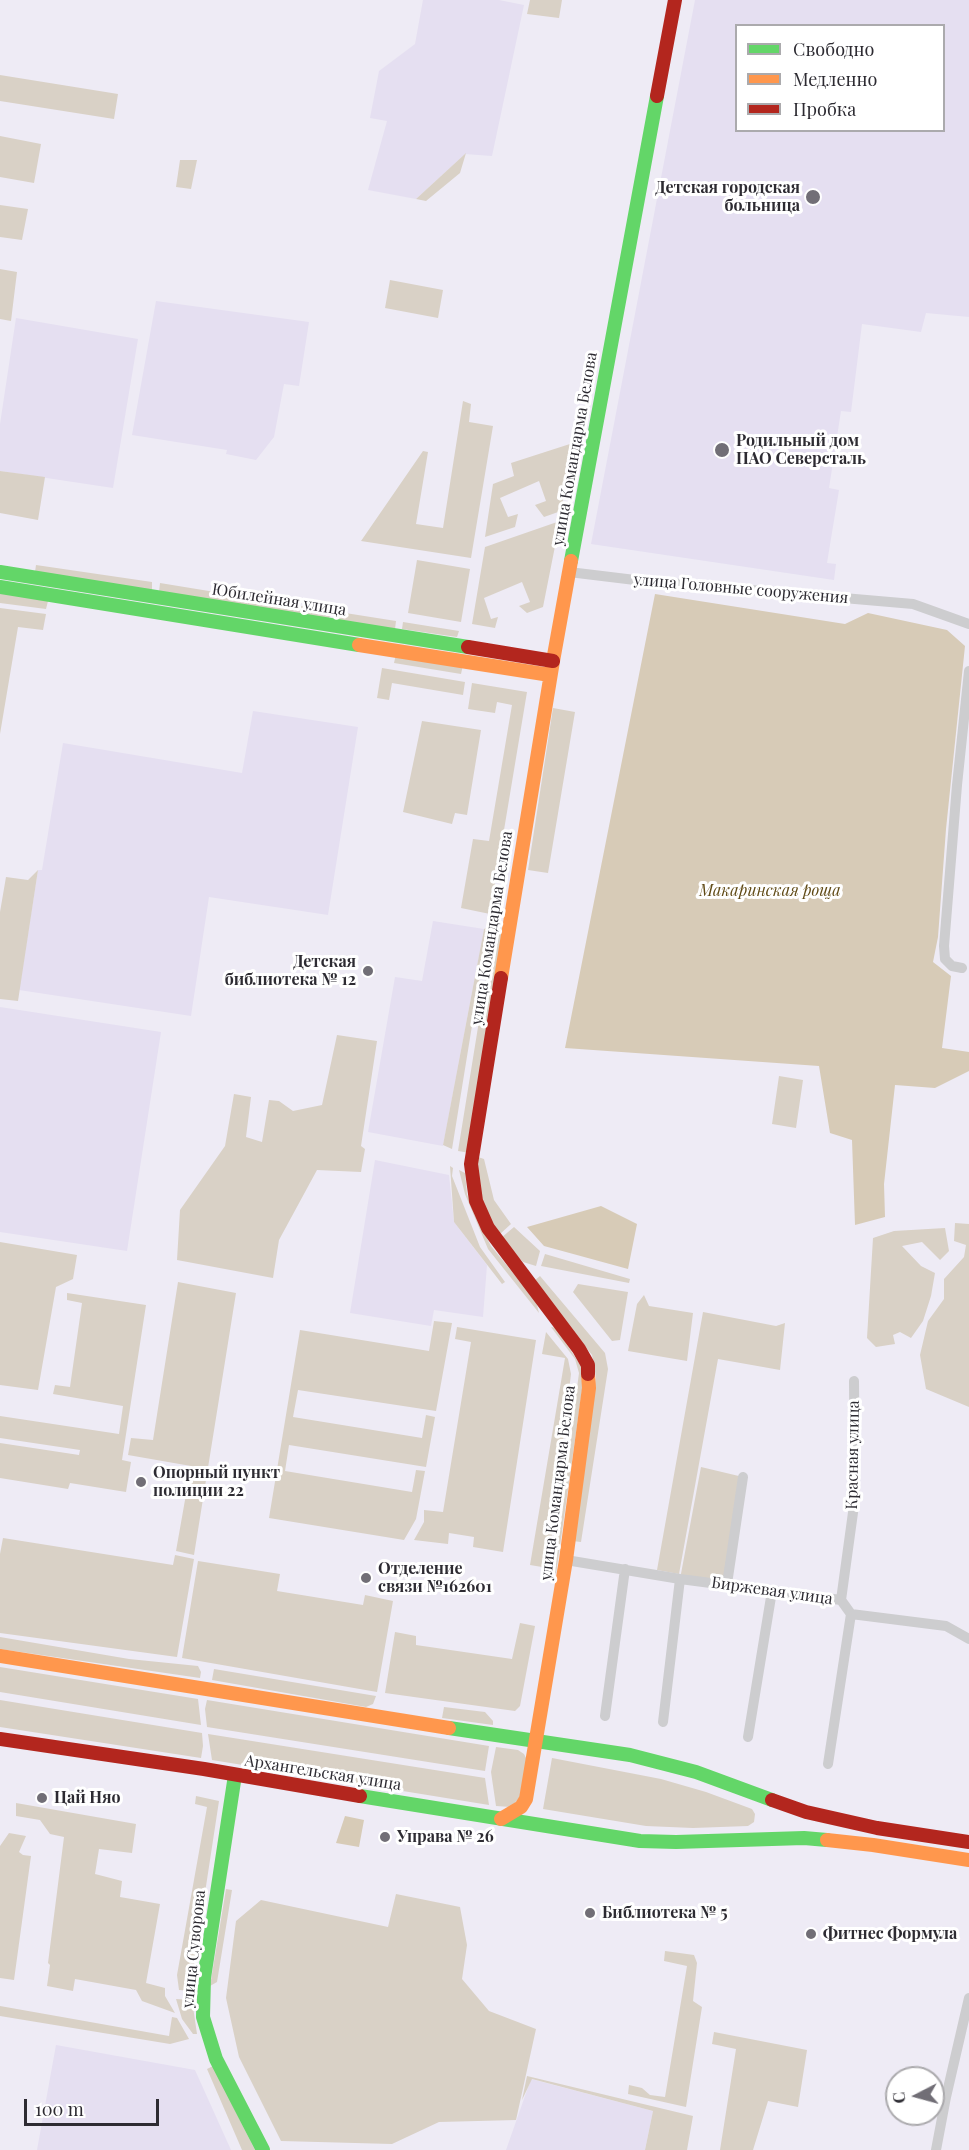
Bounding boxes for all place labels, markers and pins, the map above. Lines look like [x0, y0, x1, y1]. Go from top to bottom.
place label: Детская городская больница [655, 178, 800, 216]
marker: Детская городская больница [804, 188, 822, 206]
place label: Родильный дом ПАО Северсталь [736, 431, 866, 469]
marker: Родильный дом ПАО Северсталь [713, 441, 731, 459]
place label: Детская библиотека № 12 [224, 952, 356, 990]
marker: Детская библиотека № 12 [361, 964, 375, 978]
place label: Опорный пункт полиции 22 [153, 1463, 280, 1501]
marker: Опорный пункт полиции 22 [134, 1475, 148, 1489]
place label: Отделение связи №162601 [378, 1559, 492, 1597]
marker: Отделение связи №162601 [359, 1571, 373, 1585]
place label: Цай Няо [54, 1788, 121, 1808]
marker: Цай Няо [35, 1791, 49, 1805]
place label: Управа № 26 [397, 1827, 494, 1847]
marker: Управа № 26 [378, 1830, 392, 1844]
place label: Библиотека № 5 [602, 1903, 728, 1923]
marker: Библиотека № 5 [583, 1906, 597, 1920]
place label: Фитнес Формула [823, 1924, 957, 1944]
marker: Фитнес Формула [804, 1927, 818, 1941]

